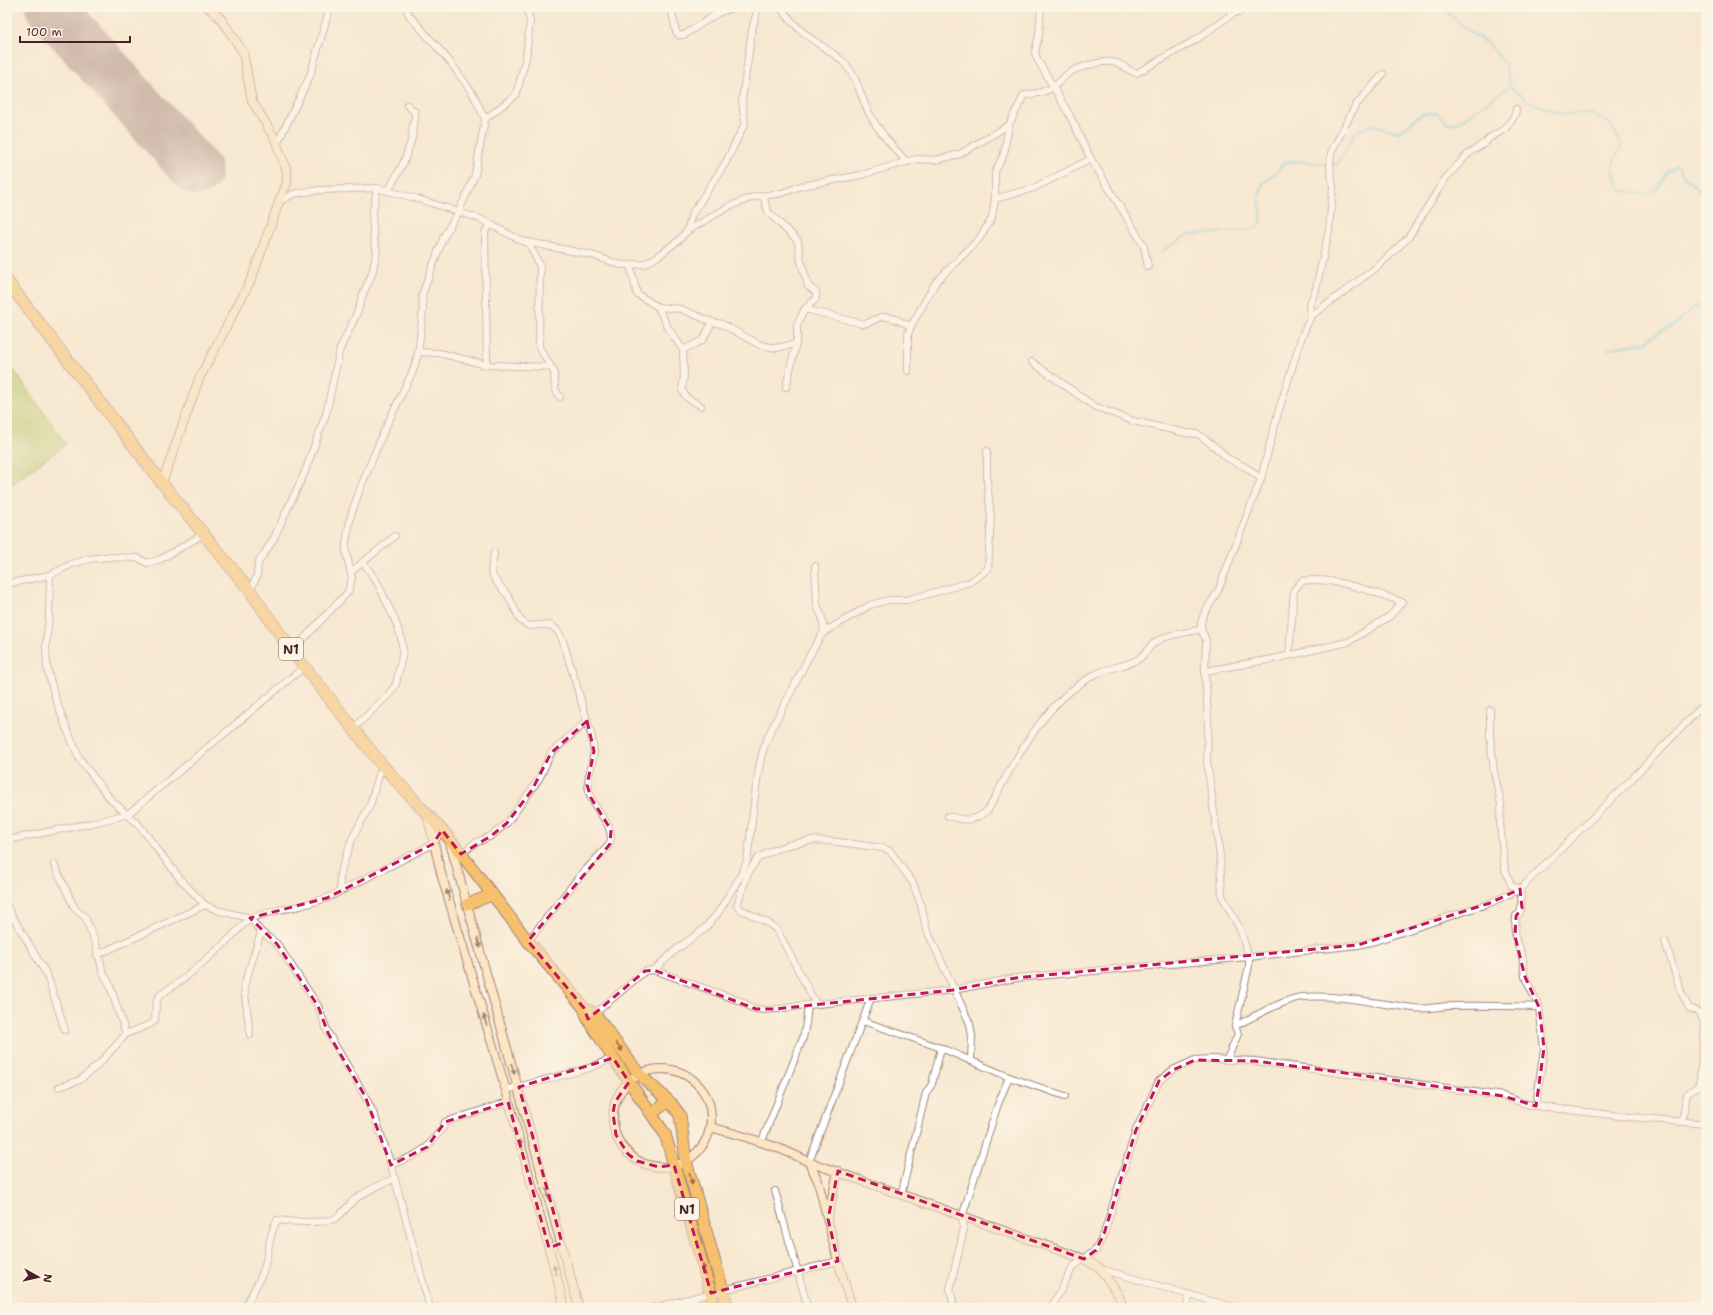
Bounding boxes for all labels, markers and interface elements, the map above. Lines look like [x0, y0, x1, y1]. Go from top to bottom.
scale bar [20, 18, 130, 44]
text: 100 m [26, 24, 62, 40]
road number: N1 [279, 638, 303, 660]
one-way arrow [445, 889, 451, 901]
one-way arrow [476, 937, 482, 949]
one-way arrow [482, 1014, 488, 1026]
one-way arrow [615, 1042, 623, 1053]
one-way arrow [510, 1063, 516, 1075]
one-way arrow [518, 1139, 524, 1151]
one-way arrow [688, 1173, 694, 1185]
one-way arrow [546, 1187, 552, 1200]
road number: N1 [675, 1198, 699, 1220]
north arrow [18, 1257, 58, 1297]
one-way arrow [552, 1264, 558, 1276]
one-way arrow [701, 1264, 707, 1276]
text: N [39, 1273, 55, 1284]

